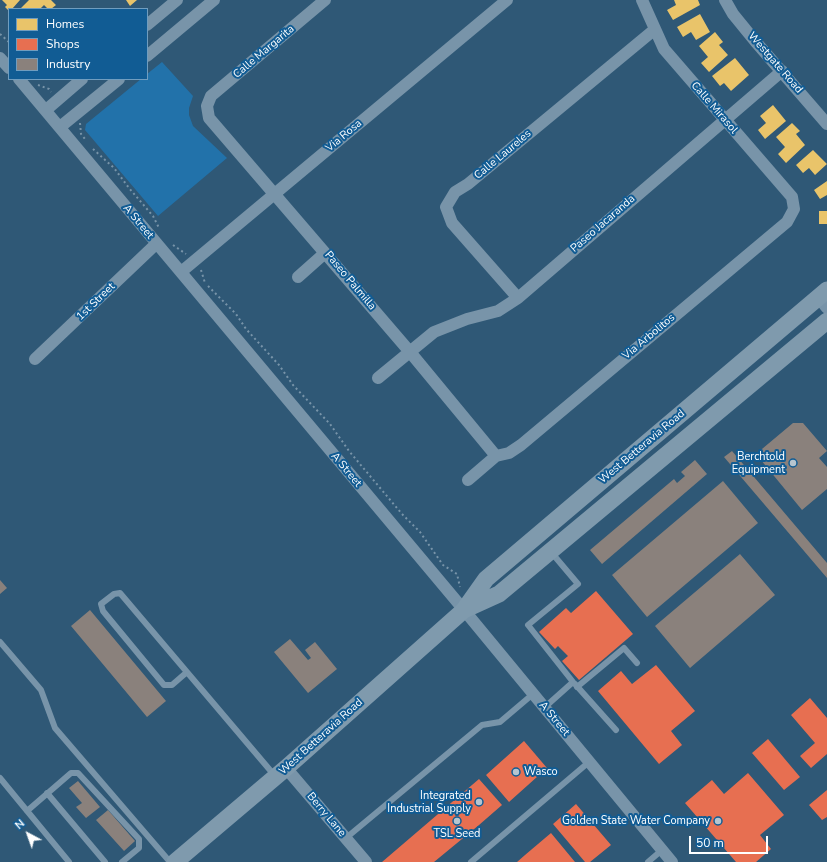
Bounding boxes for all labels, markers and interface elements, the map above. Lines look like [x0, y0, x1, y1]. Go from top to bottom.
legend [8, 8, 148, 80]
text: Homes [46, 16, 84, 32]
street label: Calle Margarita [231, 23, 297, 81]
street label: Westgate Road [745, 30, 805, 96]
text: Shops [46, 36, 80, 52]
text: Industry [46, 56, 90, 72]
street label: Calle Mirasol [688, 79, 740, 137]
street label: Via Rosa [323, 117, 365, 155]
street label: Calle Laureles [472, 127, 534, 183]
street label: Paseo Jacaranda [568, 192, 638, 256]
street label: A Street [120, 202, 156, 242]
street label: Paseo Palmilla [322, 249, 378, 313]
street label: 1st Street [74, 280, 118, 324]
street label: Via Arbolitos [620, 311, 678, 363]
street label: West Betteravia Road [596, 407, 688, 487]
street label: A Street [328, 450, 364, 490]
place label: Berchtold Equipment [732, 450, 785, 476]
marker: Berchtold Equipment [788, 458, 798, 468]
street label: West Betteravia Road [276, 696, 366, 778]
street label: A Street [536, 699, 572, 739]
place label: Wasco [524, 765, 558, 779]
marker: Wasco [511, 767, 521, 777]
place label: Integrated Industrial Supply [387, 789, 471, 815]
street label: Berry Lane [304, 790, 348, 840]
marker: Integrated Industrial Supply [474, 797, 484, 807]
north arrow [8, 814, 48, 854]
place label: Golden State Water Company [562, 814, 710, 828]
text: N [12, 816, 28, 833]
marker: TSL Seed [452, 816, 462, 826]
marker: Golden State Water Company [713, 816, 723, 826]
place label: TSL Seed [434, 827, 480, 841]
scale bar [691, 828, 770, 854]
text: 50 m [696, 835, 724, 851]

